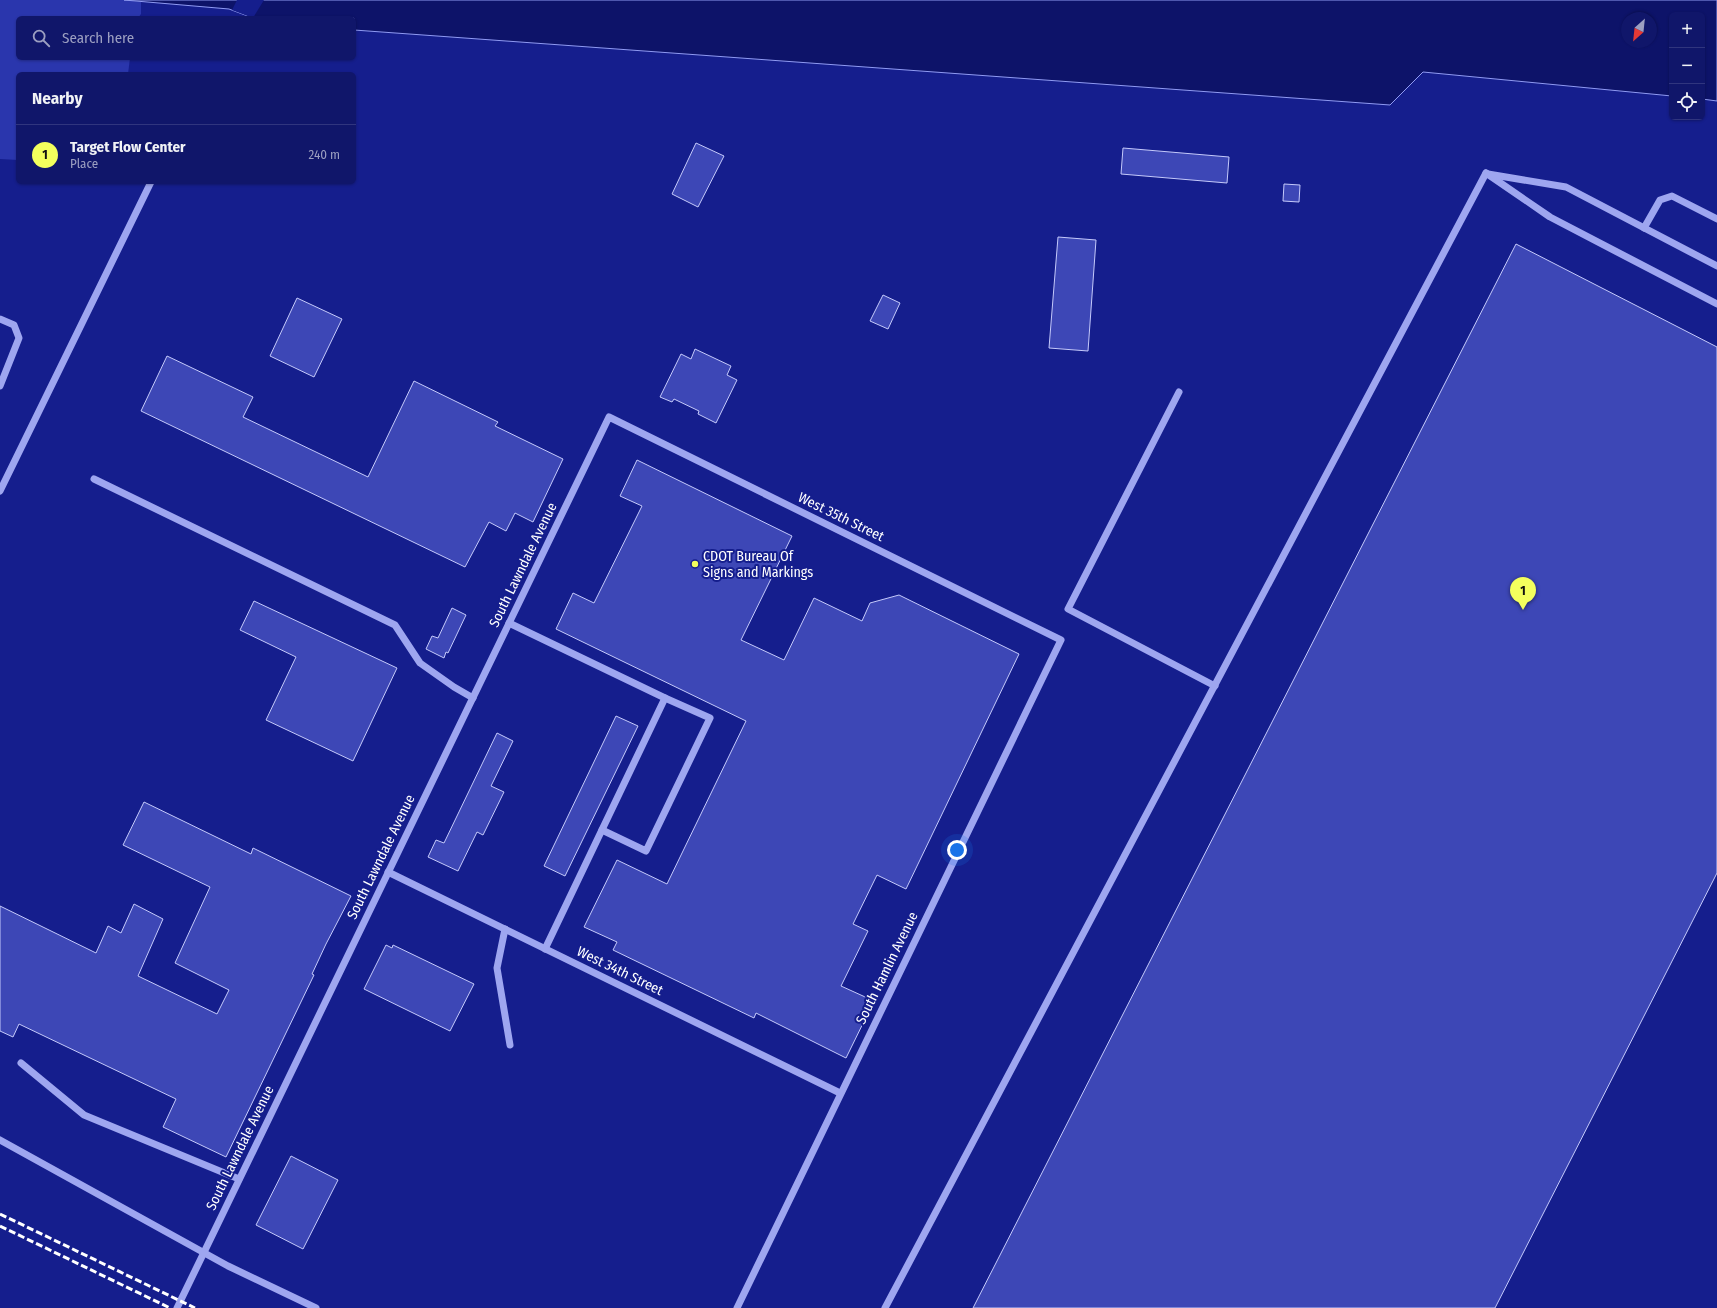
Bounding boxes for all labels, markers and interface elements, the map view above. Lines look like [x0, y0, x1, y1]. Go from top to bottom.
north arrow [1621, 12, 1657, 48]
map controls [1669, 12, 1705, 120]
button: + [1669, 12, 1705, 48]
search box [16, 16, 356, 60]
icon: search [30, 27, 52, 49]
text: Search here [62, 29, 134, 47]
button: − [1669, 48, 1705, 84]
button: locate [1669, 84, 1705, 120]
text: Nearby [32, 88, 83, 109]
text: Target Flow Center [70, 138, 186, 156]
text: 1 [42, 147, 48, 162]
text: 240 m [308, 147, 340, 162]
text: Place [70, 156, 98, 171]
street label: West 35th Street [795, 489, 887, 545]
street label: South Lawndale Avenue [485, 500, 561, 630]
place label: CDOT Bureau Of Signs and Markings [703, 548, 813, 581]
marker: CDOT Bureau Of Signs and Markings [690, 559, 700, 569]
pin: 1 [1510, 577, 1536, 610]
street label: South Lawndale Avenue [343, 792, 419, 922]
your location [947, 840, 967, 860]
street label: South Hamlin Avenue [852, 909, 922, 1027]
street label: West 34th Street [574, 943, 666, 999]
street label: South Lawndale Avenue [202, 1083, 278, 1213]

